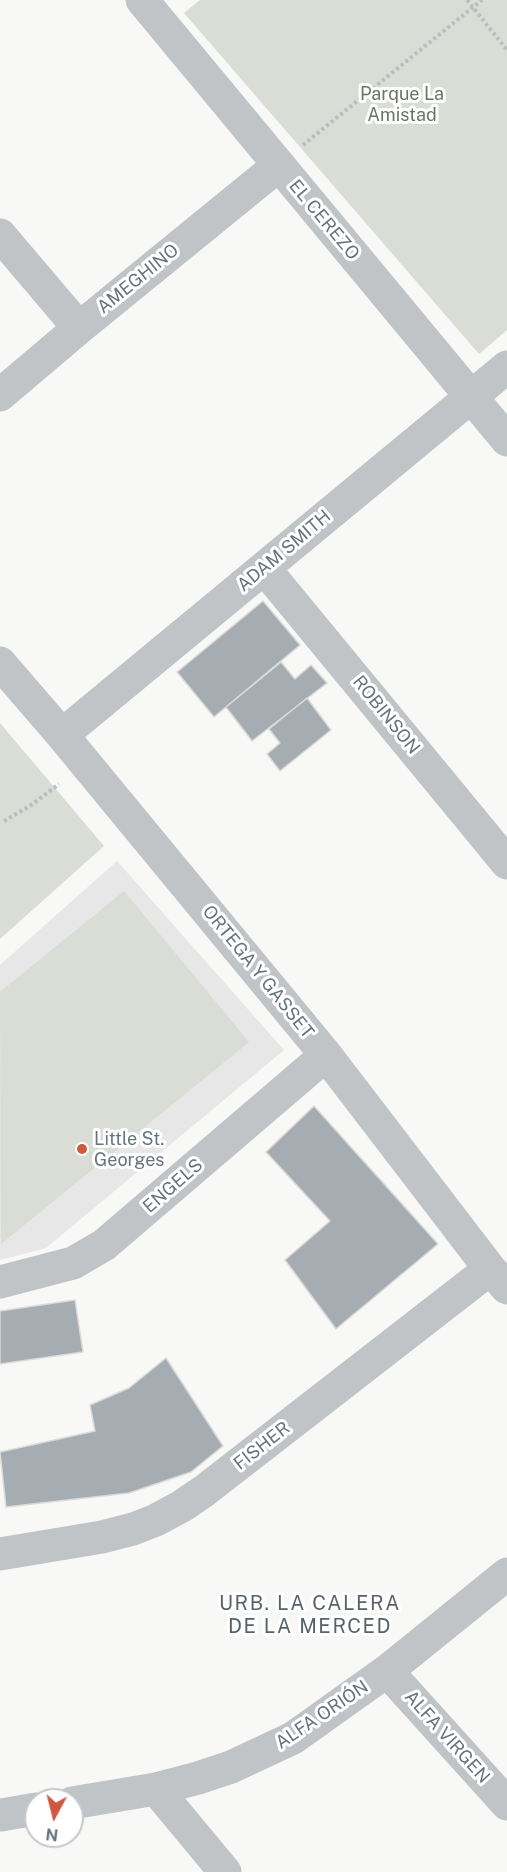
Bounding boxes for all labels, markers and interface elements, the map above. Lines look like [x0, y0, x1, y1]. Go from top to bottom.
park label: Parque La Amistad [360, 83, 444, 125]
street label: EL CEREZO [284, 176, 364, 264]
street label: AMEGHINO [93, 240, 183, 318]
street label: ADAM SMITH [233, 506, 335, 596]
street label: ROBINSON [348, 671, 424, 759]
street label: ORTEGA Y GASSET [198, 901, 318, 1043]
place label: Little St. Georges [94, 1128, 164, 1170]
marker: Little St. Georges [75, 1142, 89, 1156]
street label: ENGELS [139, 1154, 207, 1218]
street label: FISHER [230, 1417, 294, 1475]
district label: URB. LA CALERA DE LA MERCED [219, 1592, 401, 1639]
street label: ALFA ORIÓN [272, 1676, 372, 1754]
street label: ALFA VIRGEN [400, 1686, 494, 1788]
north arrow [24, 1788, 84, 1848]
text: N [45, 1824, 59, 1845]

